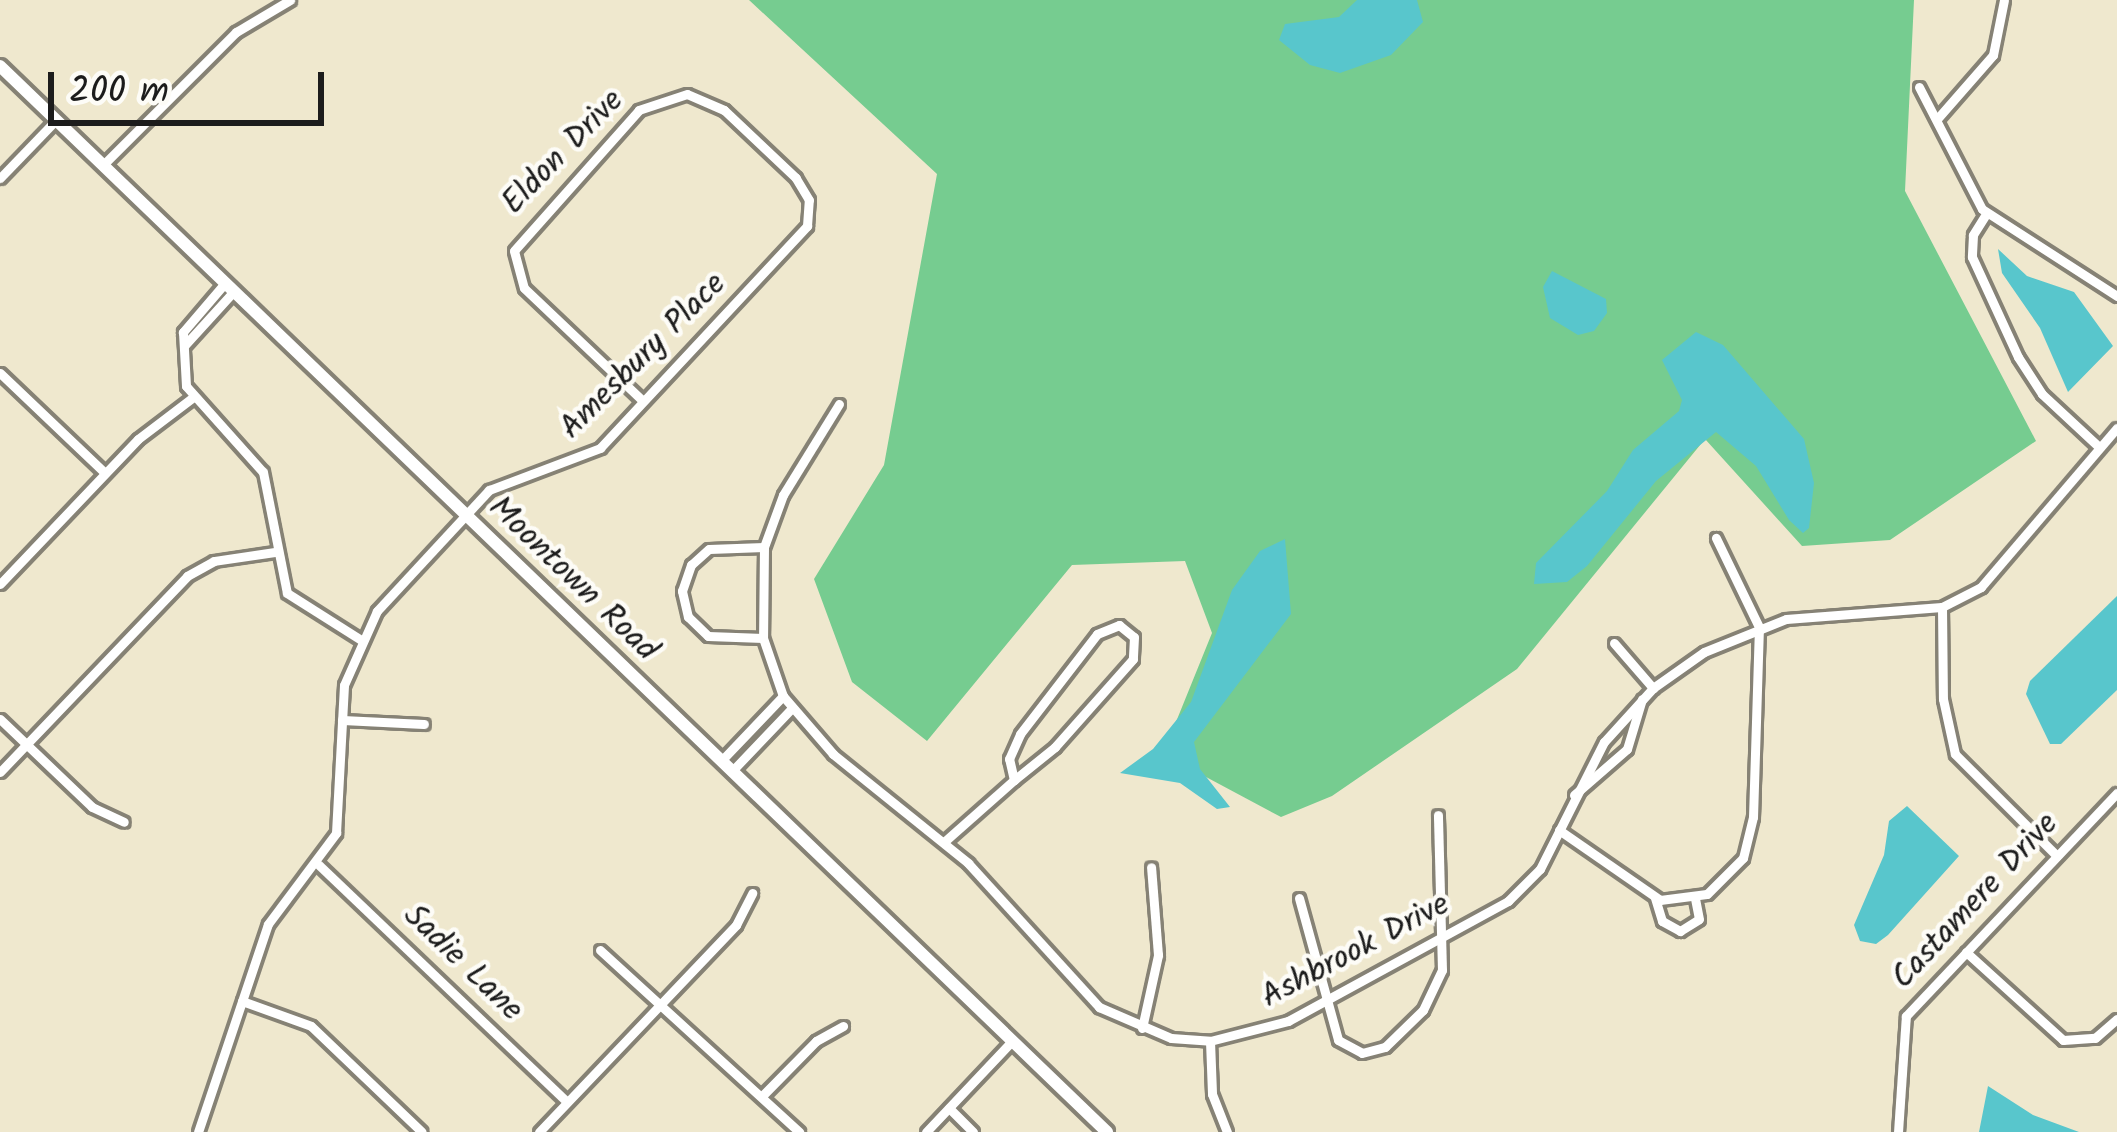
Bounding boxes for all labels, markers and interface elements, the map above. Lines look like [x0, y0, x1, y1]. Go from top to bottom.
scale bar [54, 48, 330, 122]
text: 200 m [69, 64, 169, 121]
street label: Eldon Drive [495, 82, 633, 224]
street label: Amesbury Place [553, 266, 735, 448]
street label: Moontown Road [479, 489, 665, 671]
street label: Castamere Drive [1884, 806, 2068, 998]
street label: Ashbrook Drive [1255, 886, 1457, 1018]
street label: Sadie Lane [394, 897, 530, 1031]

